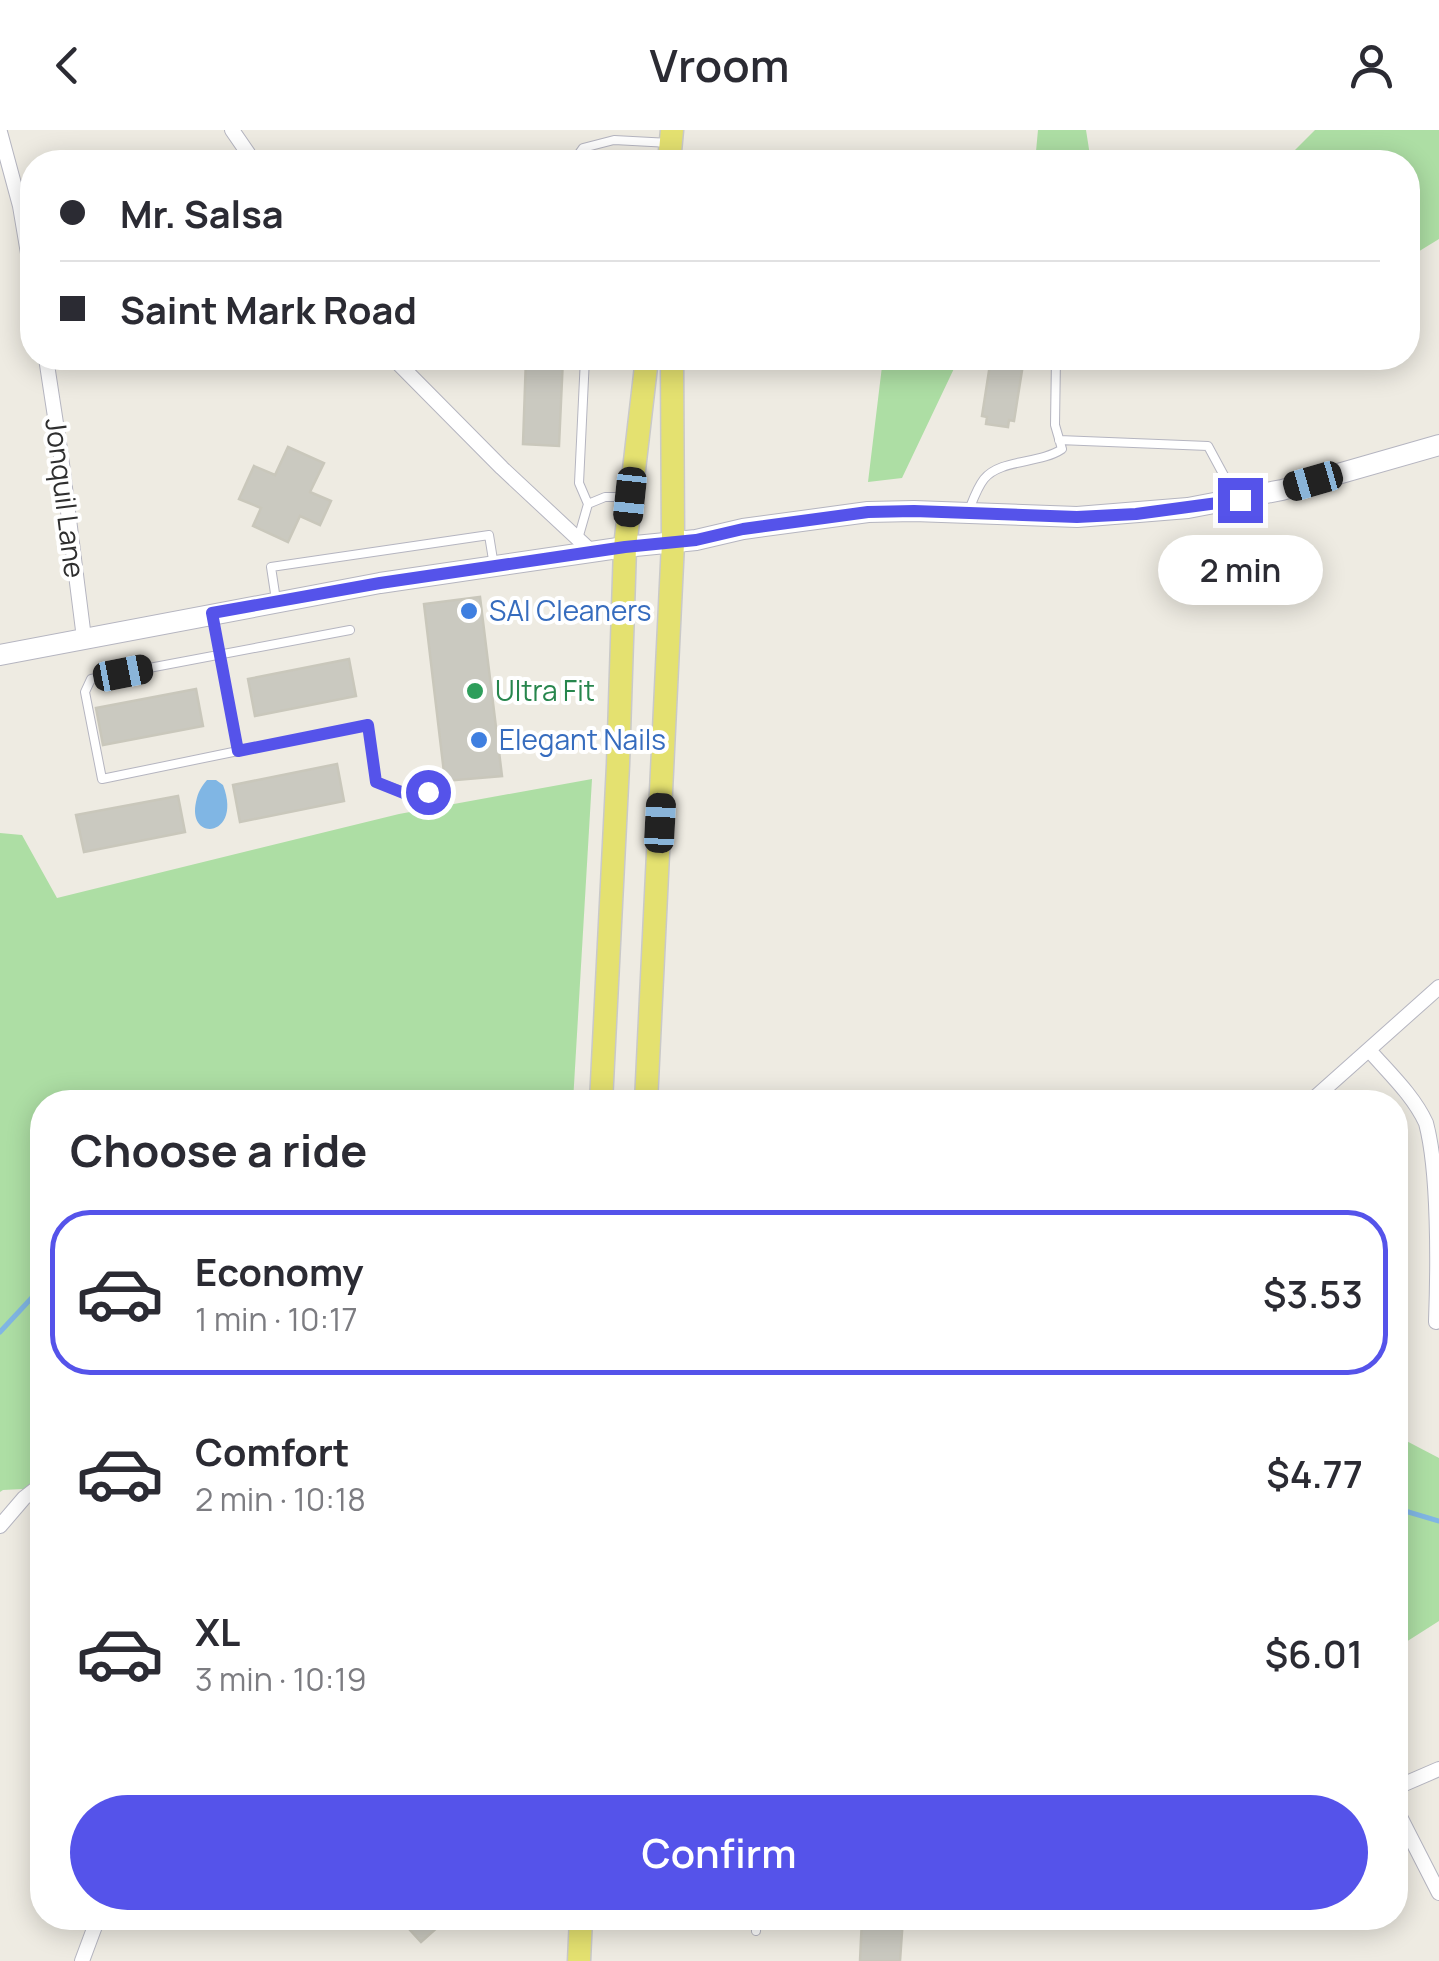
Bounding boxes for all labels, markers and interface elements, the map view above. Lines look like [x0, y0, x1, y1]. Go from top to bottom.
text: Vroom [650, 34, 789, 96]
icon: back [40, 38, 95, 93]
icon: person [1344, 38, 1399, 93]
text: Mr. Salsa [120, 187, 284, 239]
text: Saint Mark Road [120, 283, 417, 335]
street label: Jonquil Lane [37, 416, 95, 580]
car [1280, 458, 1346, 504]
car [612, 466, 648, 528]
route end [1218, 478, 1263, 523]
callout: 2 min [1158, 535, 1322, 605]
text: 2 min [1200, 548, 1281, 592]
place label: SAI Cleaners [489, 591, 652, 629]
marker: SAI Cleaners [458, 600, 480, 622]
car [91, 653, 155, 693]
place label: Ultra Fit [495, 671, 595, 709]
marker: Ultra Fit [464, 680, 486, 702]
place label: Elegant Nails [499, 720, 666, 758]
marker: Elegant Nails [468, 729, 490, 751]
route start [406, 770, 451, 815]
car [643, 792, 677, 854]
text: Choose a ride [70, 1119, 367, 1181]
text: Economy [195, 1245, 364, 1297]
icon: car [75, 1248, 165, 1338]
text: $3.53 [1263, 1267, 1363, 1319]
text: 1 min · 10:17 [195, 1297, 358, 1341]
text: Comfort [195, 1425, 349, 1477]
icon: car [75, 1428, 165, 1518]
text: $4.77 [1266, 1447, 1363, 1499]
text: 2 min · 10:18 [195, 1477, 366, 1521]
text: XL [195, 1605, 240, 1657]
icon: car [75, 1608, 165, 1698]
text: $6.01 [1265, 1627, 1363, 1679]
text: 3 min · 10:19 [195, 1657, 367, 1701]
button: Confirm [70, 1795, 1368, 1910]

